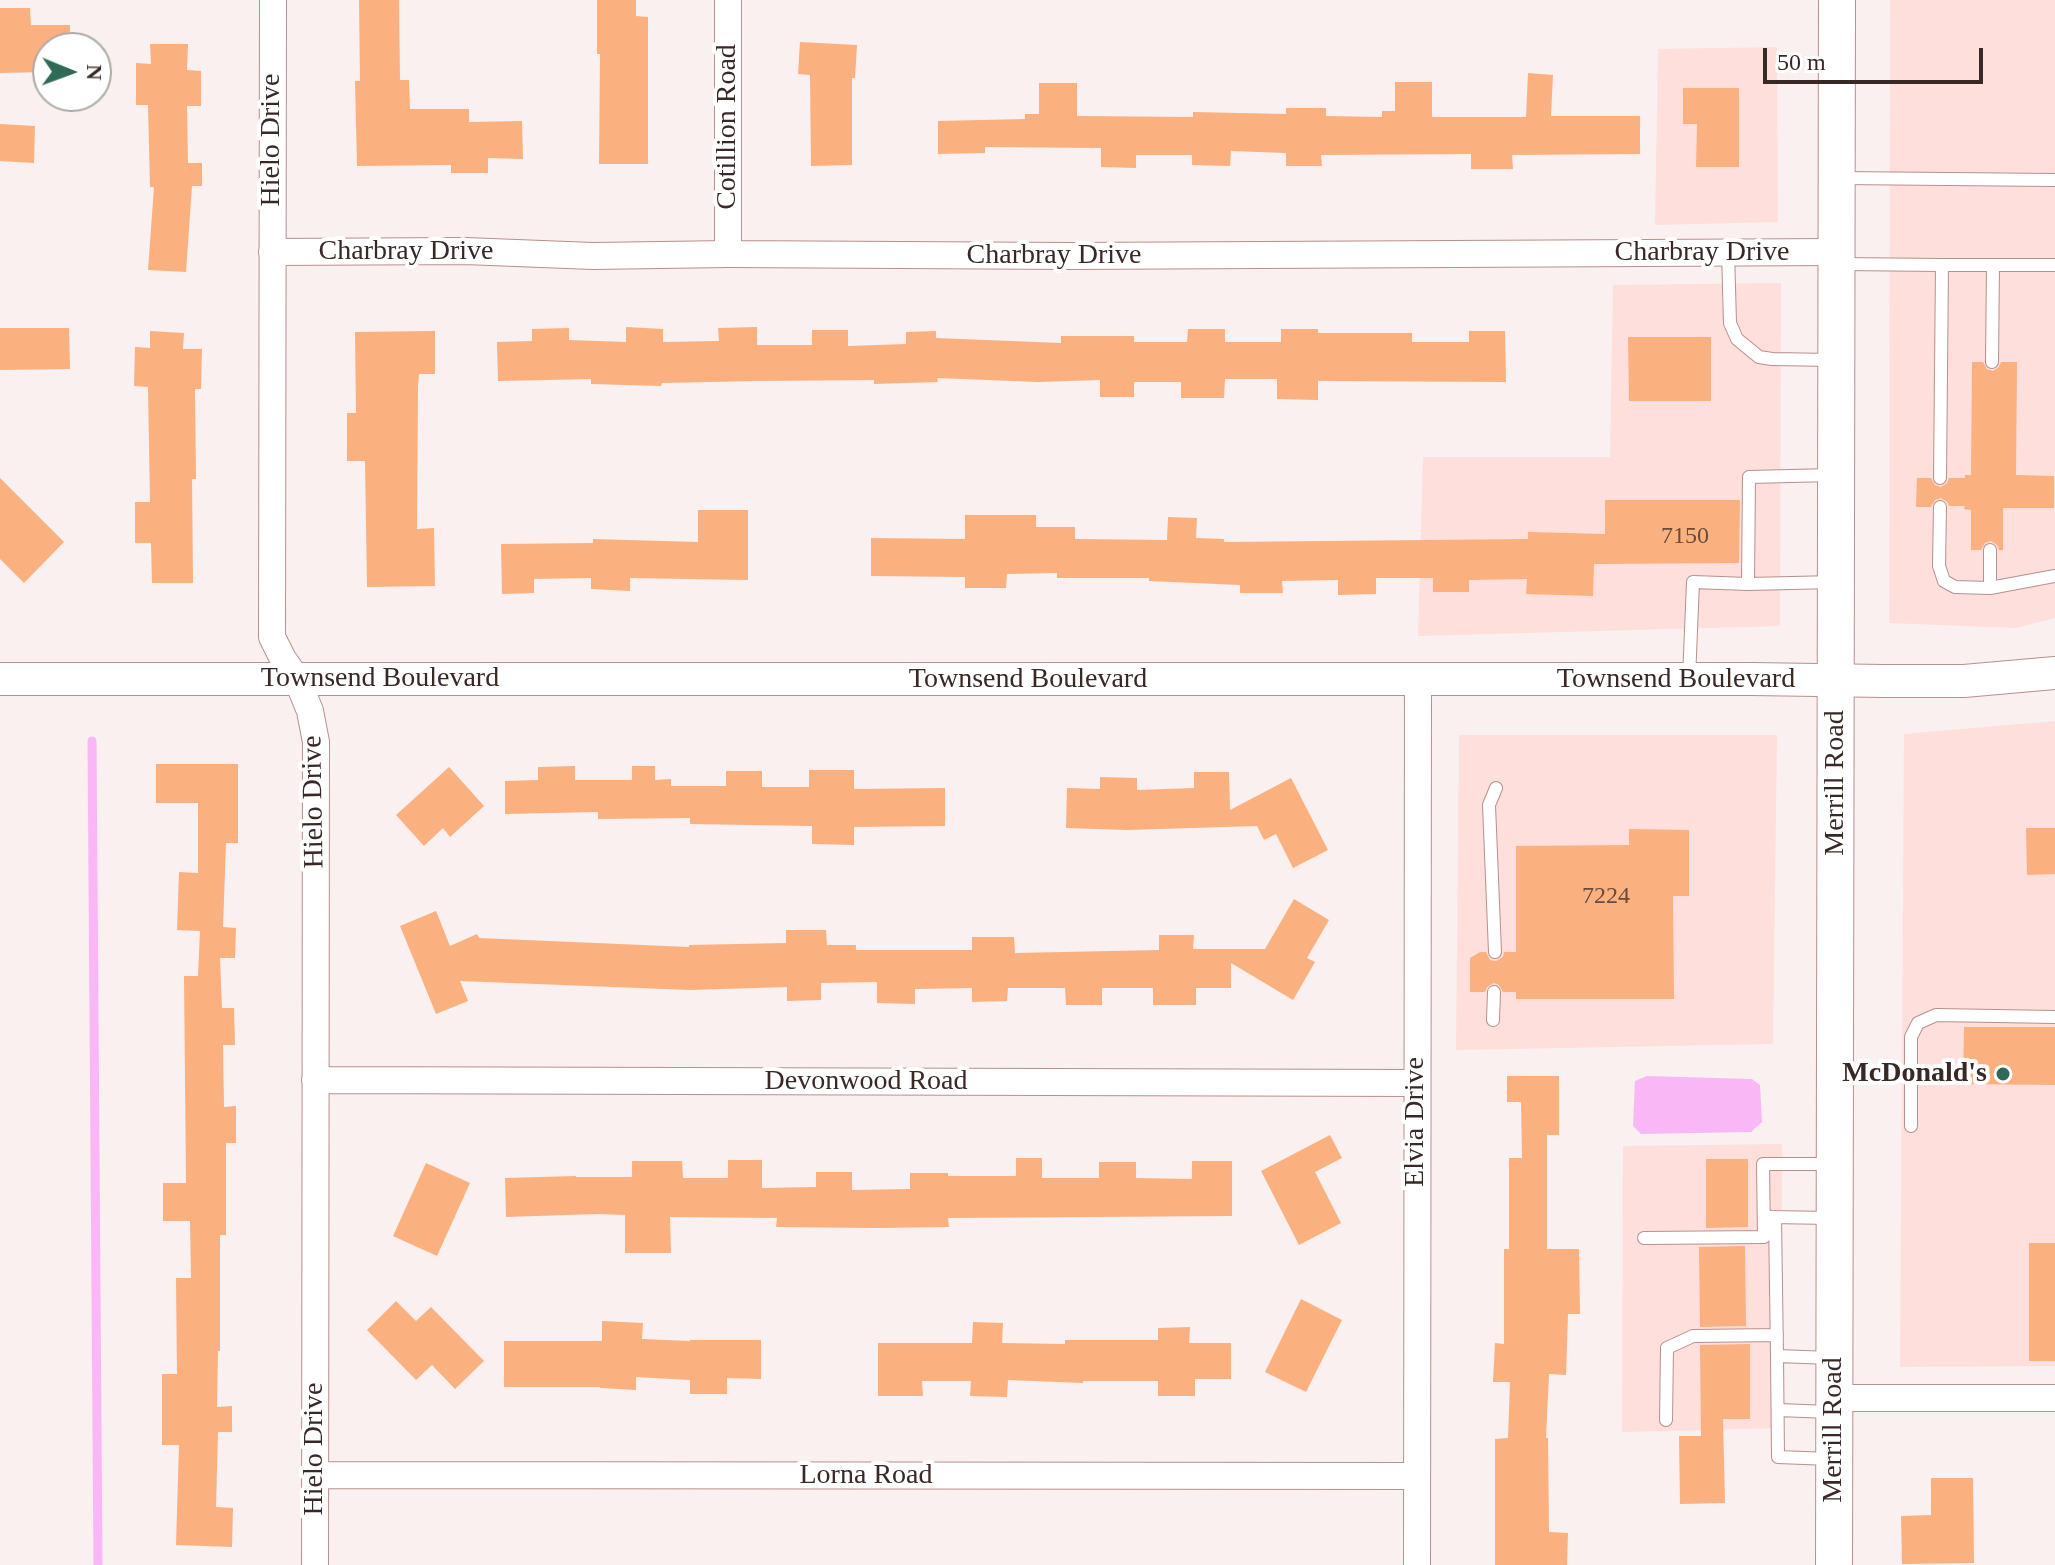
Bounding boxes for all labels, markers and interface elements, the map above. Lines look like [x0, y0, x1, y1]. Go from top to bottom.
north arrow [32, 32, 112, 112]
scale bar [1767, 32, 1987, 82]
street label: Cotillion Road [711, 44, 745, 210]
text: 50 m [1777, 49, 1826, 75]
text: N [82, 64, 107, 81]
street label: Hielo Drive [255, 74, 289, 206]
street label: Charbray Drive [319, 235, 493, 269]
street label: Charbray Drive [1615, 236, 1789, 270]
street label: Charbray Drive [967, 239, 1141, 273]
house number: 7150 [1661, 523, 1709, 551]
street label: Townsend Boulevard [261, 662, 499, 696]
street label: Townsend Boulevard [909, 663, 1147, 697]
street label: Townsend Boulevard [1557, 663, 1795, 697]
street label: Merrill Road [1819, 710, 1853, 856]
street label: Hielo Drive [296, 735, 332, 869]
house number: 7224 [1582, 883, 1630, 911]
street label: Elvia Drive [1399, 1057, 1433, 1187]
place label: McDonald's [1842, 1057, 1987, 1091]
street label: Devonwood Road [765, 1065, 967, 1099]
marker: McDonald's [1994, 1065, 2012, 1083]
street label: Merrill Road [1817, 1357, 1851, 1503]
street label: Hielo Drive [298, 1383, 332, 1515]
street label: Lorna Road [800, 1459, 932, 1493]

